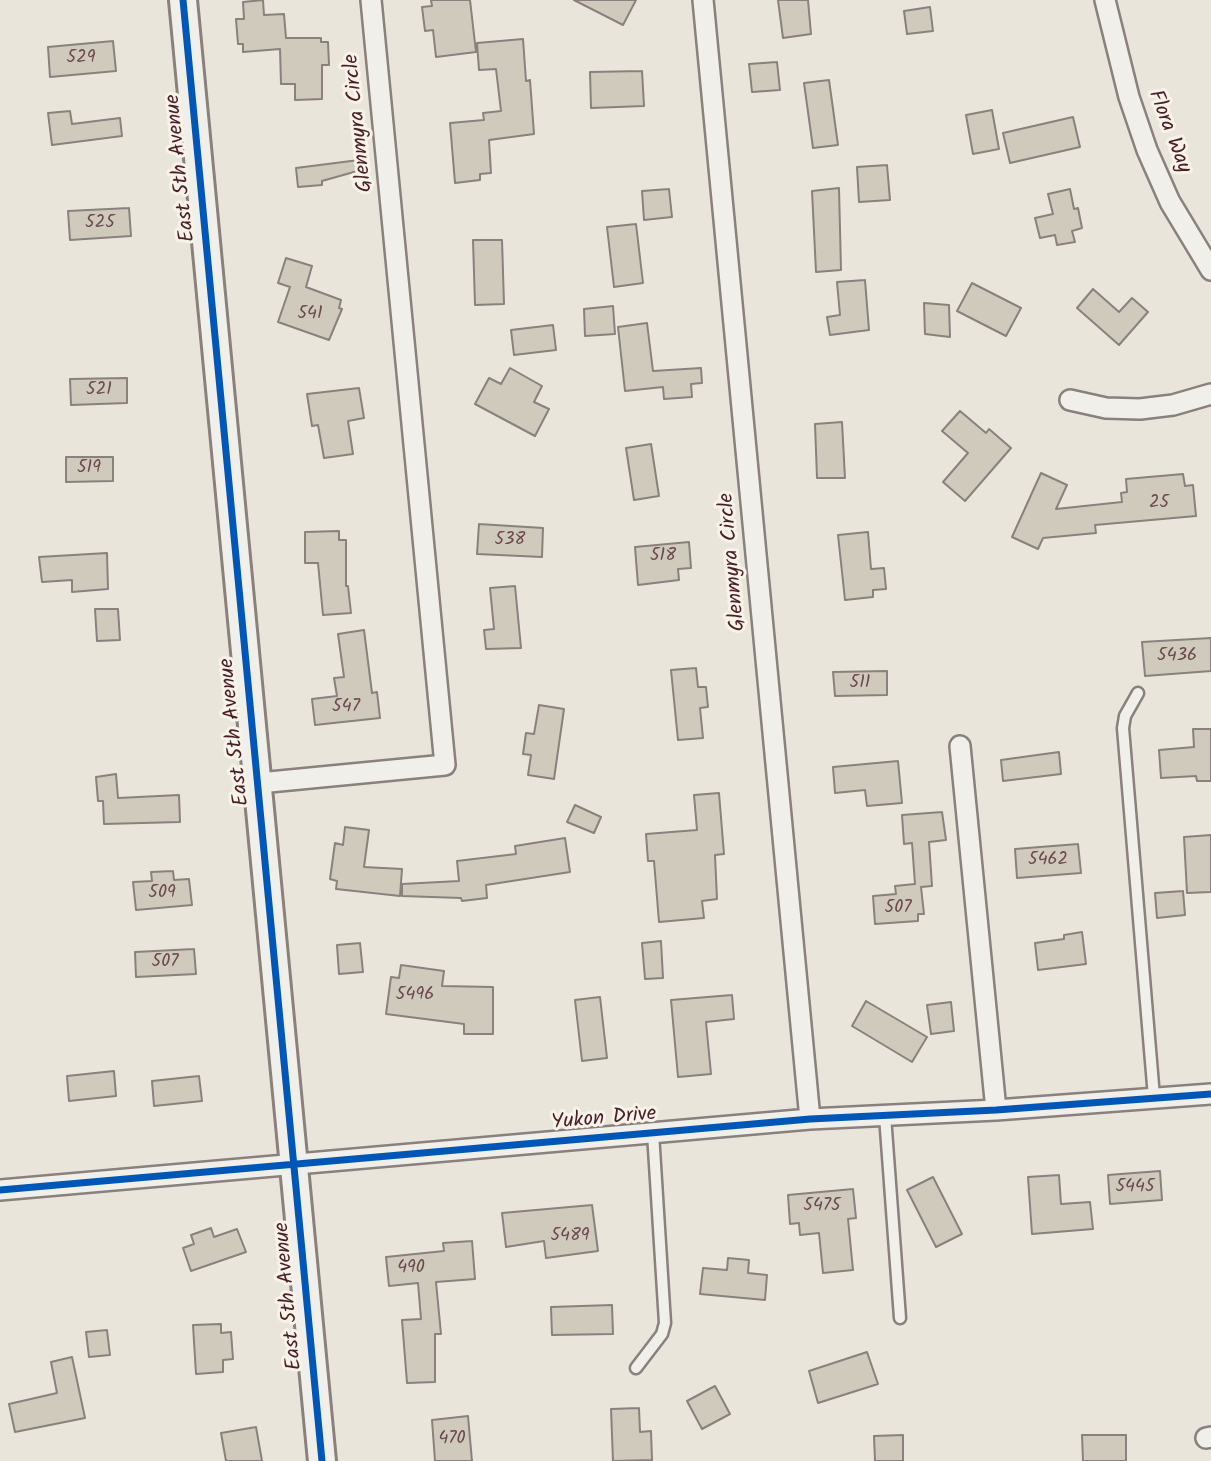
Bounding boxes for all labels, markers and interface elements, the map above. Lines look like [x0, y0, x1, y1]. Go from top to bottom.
house number: 529 [67, 48, 95, 70]
street label: Glenmyra Circle [340, 53, 380, 193]
street label: Flora Way [1141, 87, 1195, 177]
street label: East 5th Avenue [162, 93, 202, 243]
house number: 525 [85, 213, 115, 235]
house number: 541 [297, 304, 323, 326]
house number: 521 [86, 380, 112, 402]
house number: 519 [77, 458, 101, 480]
street label: Glenmyra Circle [715, 492, 753, 632]
house number: 25 [1149, 493, 1169, 515]
house number: 538 [495, 530, 525, 552]
house number: 518 [650, 546, 676, 568]
house number: 5436 [1157, 646, 1197, 668]
street label: East 5th Avenue [216, 657, 256, 807]
house number: 511 [850, 673, 870, 695]
house number: 547 [332, 697, 360, 719]
house number: 5462 [1028, 850, 1068, 872]
house number: 509 [148, 883, 176, 905]
house number: 507 [885, 898, 911, 920]
house number: 507 [152, 952, 178, 974]
house number: 5496 [396, 985, 434, 1007]
street label: Yukon Drive [551, 1103, 657, 1137]
house number: 5445 [1115, 1177, 1155, 1199]
house number: 5475 [803, 1196, 841, 1218]
street label: East 5th Avenue [271, 1221, 309, 1371]
house number: 5489 [550, 1226, 590, 1248]
house number: 490 [397, 1258, 425, 1280]
house number: 470 [438, 1429, 466, 1451]

